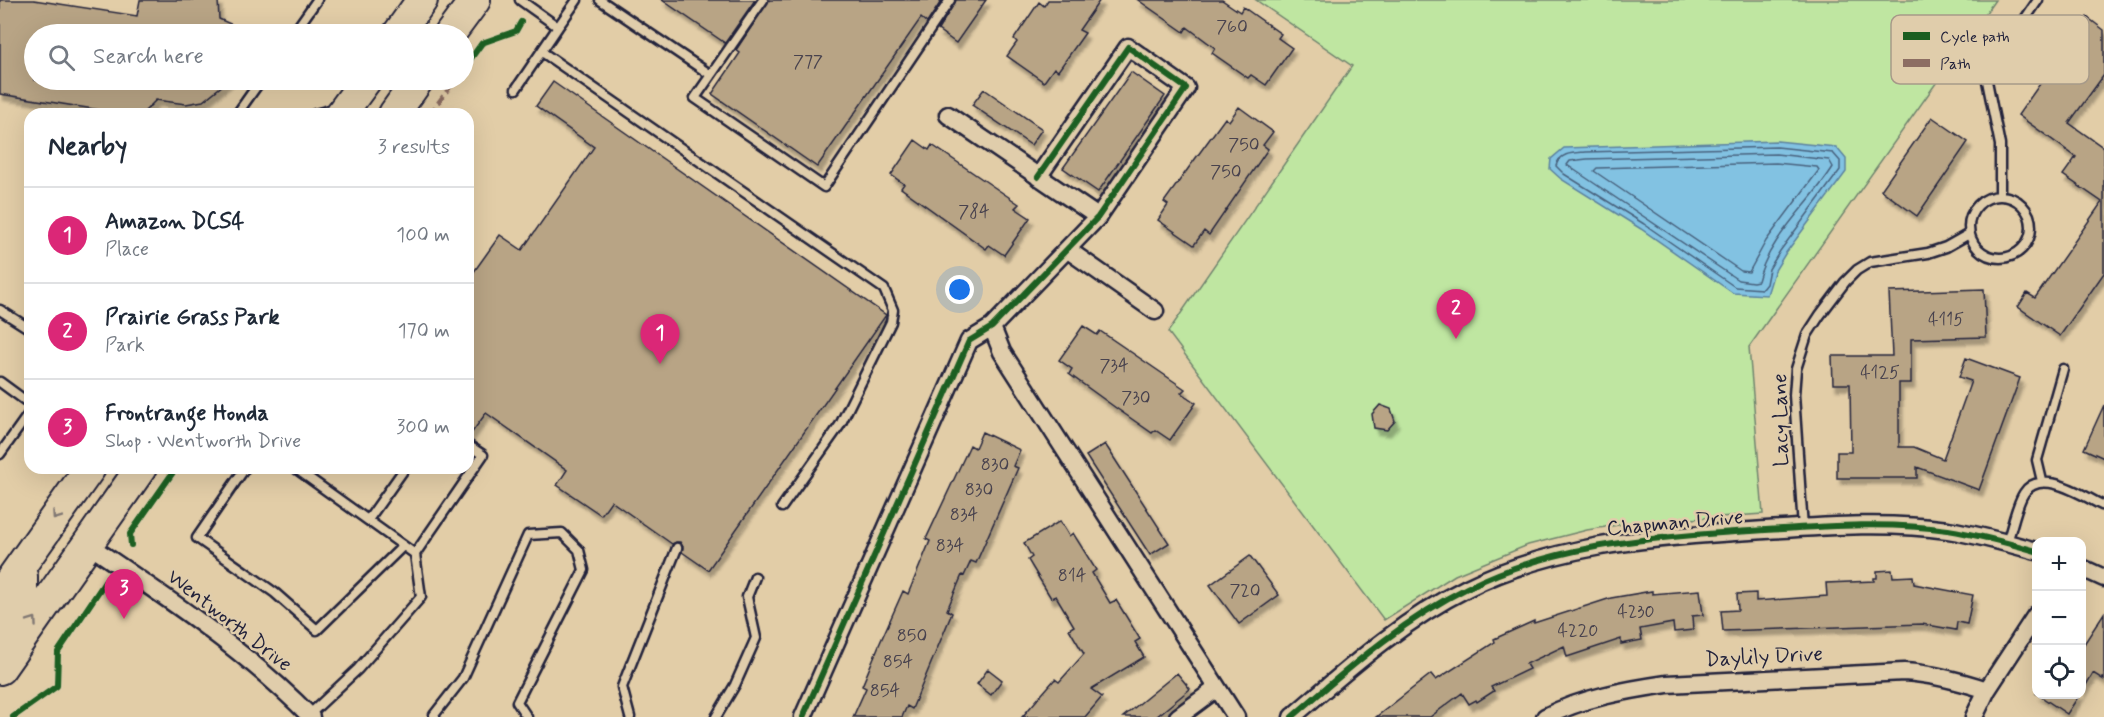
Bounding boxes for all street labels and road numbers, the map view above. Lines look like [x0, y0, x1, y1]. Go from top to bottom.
street label: Lacy Lane [1766, 373, 1796, 467]
street label: Chapman Drive [1605, 503, 1745, 543]
street label: Wentworth Drive [161, 563, 298, 678]
street label: Daylily Drive [1705, 640, 1824, 674]

